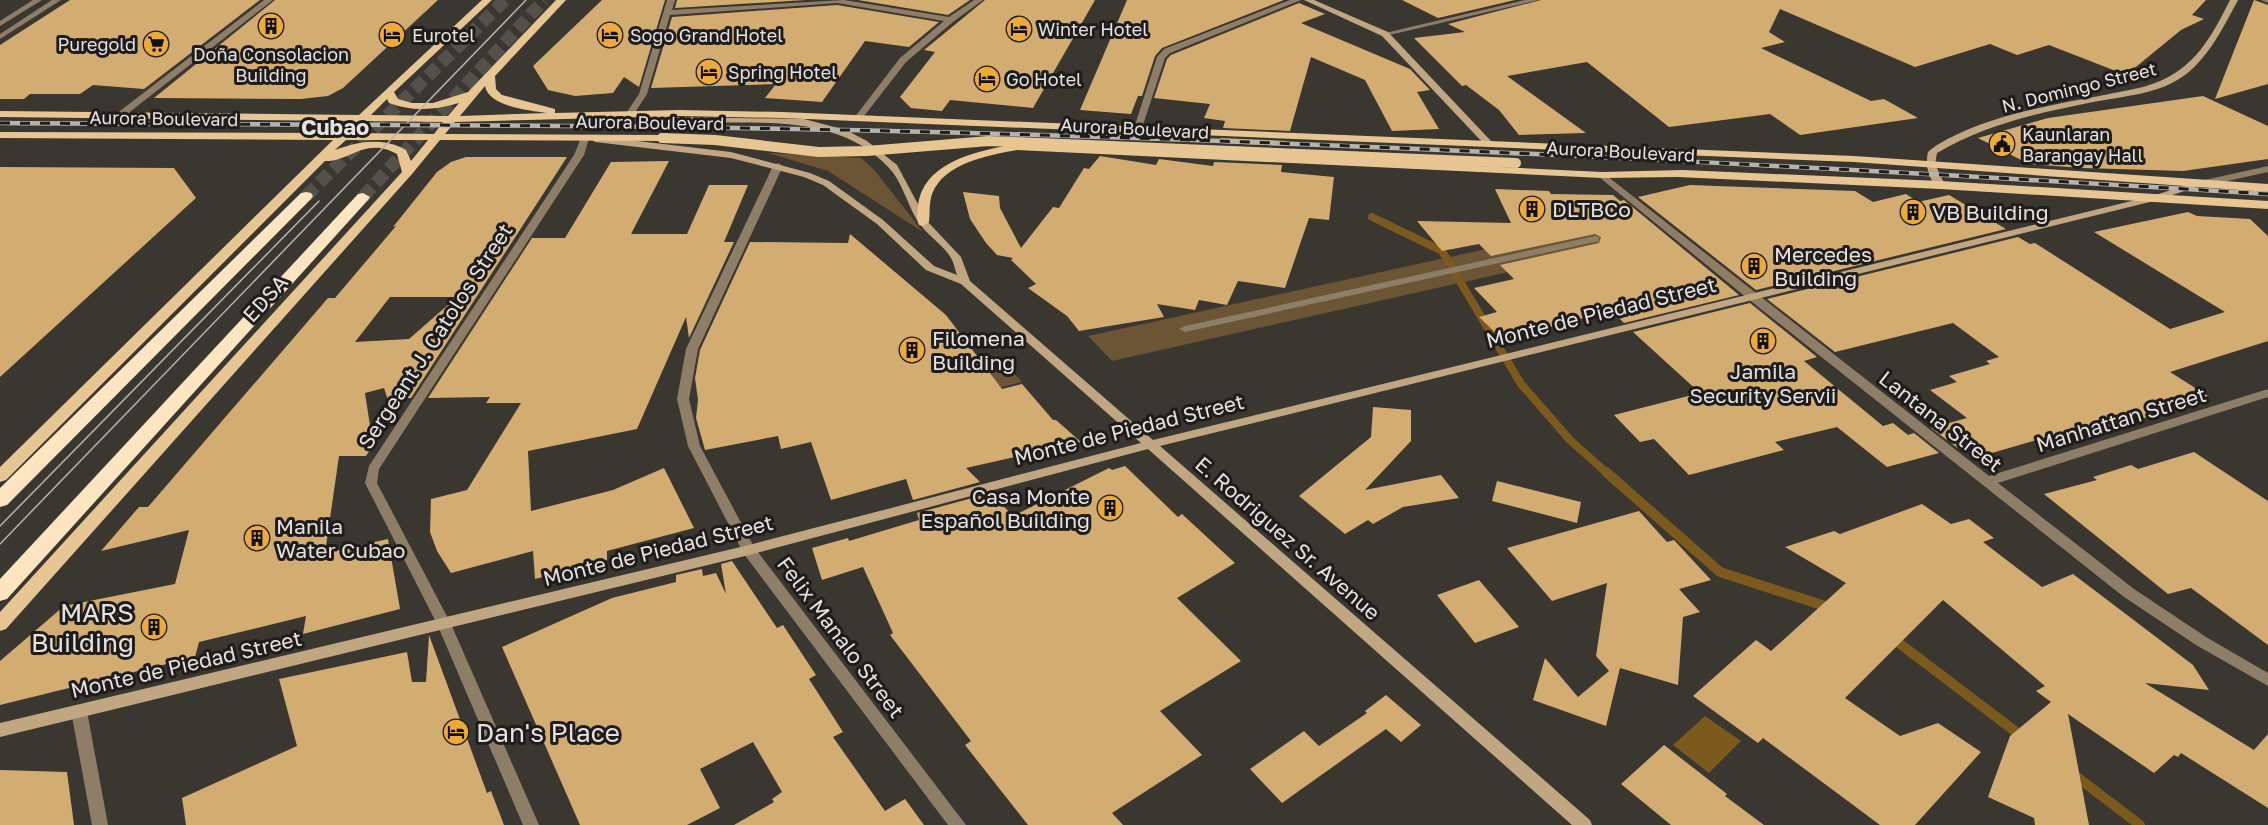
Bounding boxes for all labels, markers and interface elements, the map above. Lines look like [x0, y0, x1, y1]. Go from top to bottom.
building icon: Doña Consolacion Building [256, 11, 286, 41]
hotel icon: Winter Hotel [1004, 14, 1034, 44]
place label: Winter Hotel [1038, 18, 1148, 40]
hotel icon: Eurotel [377, 20, 407, 50]
hotel icon: Sogo Grand Hotel [595, 20, 625, 50]
place label: Eurotel [412, 24, 475, 46]
place label: Sogo Grand Hotel [630, 24, 783, 46]
supermarket icon: Puregold [141, 29, 171, 59]
place label: Puregold [58, 33, 136, 55]
place label: Doña Consolacion Building [193, 43, 349, 86]
hotel icon: Spring Hotel [694, 57, 724, 87]
street label: N. Domingo Street [1999, 57, 2159, 117]
place label: Spring Hotel [728, 61, 837, 83]
hotel icon: Go Hotel [972, 64, 1002, 94]
place label: Go Hotel [1006, 68, 1082, 90]
street label: Aurora Boulevard [89, 106, 239, 130]
street label: Aurora Boulevard [575, 110, 725, 134]
district label: Cubao [301, 113, 369, 140]
street label: Aurora Boulevard [1060, 113, 1210, 143]
place label: Kaunlaran Barangay Hall [2022, 123, 2143, 166]
public building icon: Kaunlaran Barangay Hall [1987, 129, 2017, 159]
street label: Aurora Boulevard [1546, 136, 1696, 166]
building icon: DLTBCo [1517, 194, 1547, 224]
place label: DLTBCo [1552, 196, 1631, 222]
building icon: VB Building [1898, 197, 1928, 227]
place label: VB Building [1932, 199, 2049, 225]
street label: Sergeant J. Catolos Street [352, 218, 518, 454]
place label: Mercedes Building [1774, 241, 1872, 291]
building icon: Mercedes Building [1739, 251, 1769, 281]
street label: EDSA [237, 269, 293, 327]
street label: Monte de Piedad Street [1483, 271, 1719, 353]
place label: Filomena Building [932, 325, 1025, 375]
building icon: Jamila Security Servii [1748, 326, 1778, 356]
building icon: Filomena Building [897, 335, 927, 365]
place label: Jamila Security Servii [1690, 358, 1836, 408]
street label: Lantana Street [1874, 365, 2008, 477]
street label: Manhattan Street [2033, 381, 2209, 457]
street label: Monte de Piedad Street [1011, 388, 1247, 470]
street label: E. Rodriguez Sr. Avenue [1190, 451, 1386, 625]
place label: Casa Monte Español Building [921, 483, 1090, 533]
building icon: Casa Monte Español Building [1095, 493, 1125, 523]
street label: Monte de Piedad Street [540, 509, 776, 591]
place label: Manila Water Cubao [276, 513, 405, 563]
building icon: Manila Water Cubao [242, 523, 272, 553]
street label: Felix Manalo Street [772, 551, 910, 723]
place label: MARS Building [31, 597, 134, 658]
building icon: MARS Building [139, 612, 169, 642]
street label: Monte de Piedad Street [68, 625, 304, 703]
hotel icon: Dan's Place [441, 717, 471, 747]
place label: Dan's Place [476, 717, 620, 748]

